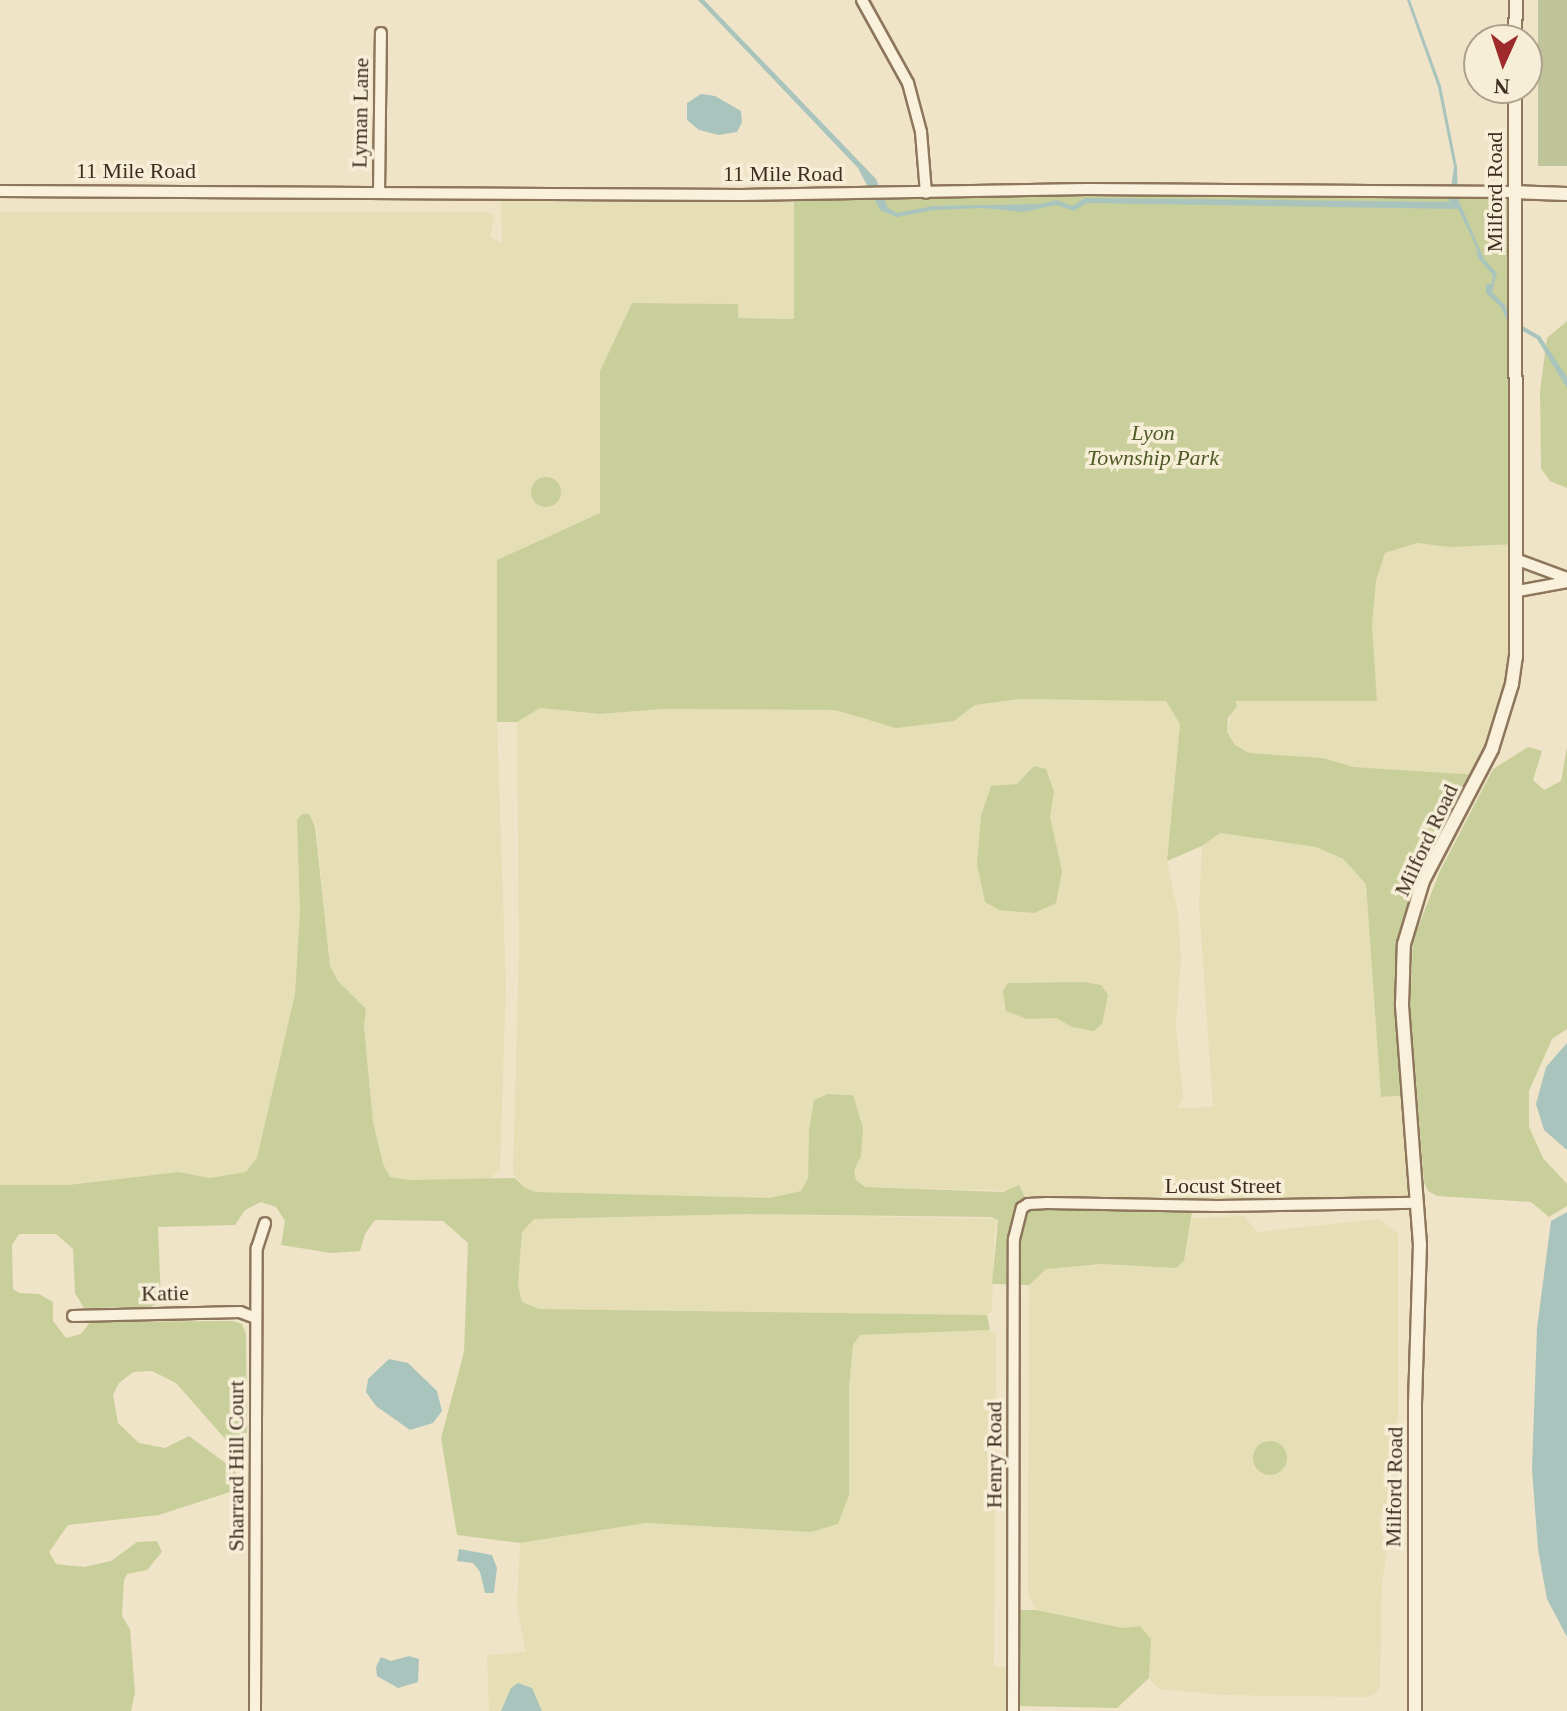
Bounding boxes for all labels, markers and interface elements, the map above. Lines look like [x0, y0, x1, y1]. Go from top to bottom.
north arrow [1463, 24, 1543, 104]
street label: Lyman Lane [346, 57, 374, 169]
text: N [1493, 74, 1510, 99]
street label: Milford Road [1482, 132, 1508, 252]
street label: 11 Mile Road [76, 158, 196, 184]
street label: 11 Mile Road [723, 161, 843, 187]
park label: Lyon Township Park [1087, 419, 1219, 470]
street label: Milford Road [1389, 780, 1463, 900]
street label: Locust Street [1165, 1173, 1281, 1199]
street label: Katie [141, 1279, 189, 1307]
street label: Sharrard Hill Court [223, 1380, 249, 1552]
street label: Henry Road [981, 1402, 1007, 1508]
street label: Milford Road [1380, 1427, 1408, 1547]

